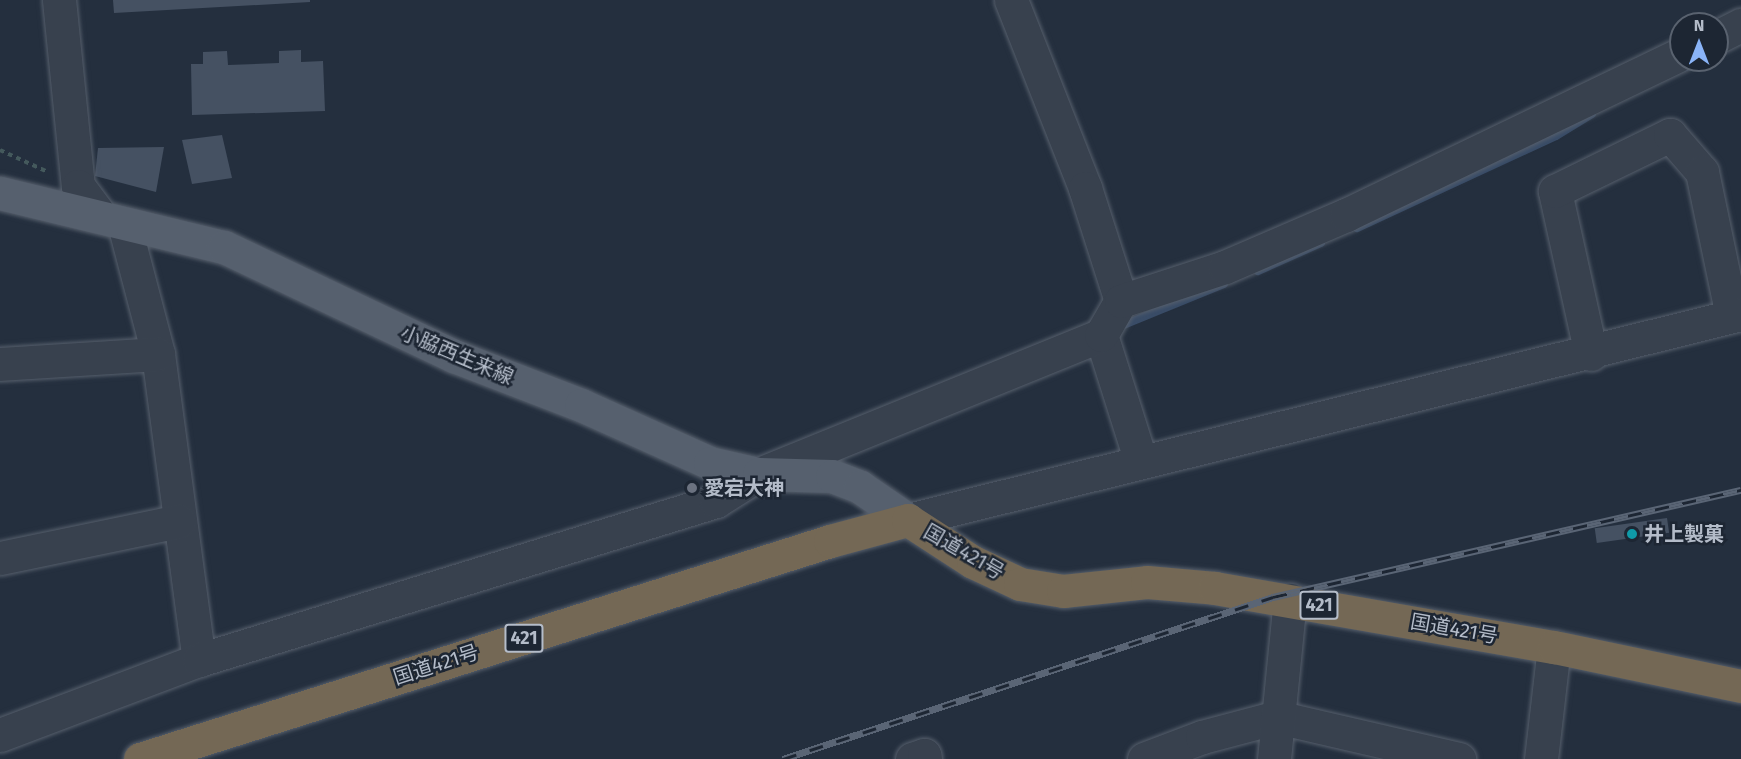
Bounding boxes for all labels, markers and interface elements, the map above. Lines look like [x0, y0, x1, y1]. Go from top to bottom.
north arrow [1669, 12, 1729, 72]
text: N [1694, 16, 1704, 35]
street label: 小脇西生来線 [397, 321, 517, 389]
place label: 愛宕大神 [704, 476, 784, 500]
marker: 愛宕大神 [685, 481, 699, 495]
street label: 国道421号 [920, 520, 1008, 584]
place label: 井上製菓 [1644, 522, 1724, 546]
marker: 井上製菓 [1625, 527, 1639, 541]
road number: 421 [1298, 590, 1340, 620]
street label: 国道421号 [1408, 610, 1500, 648]
road number: 421 [503, 623, 545, 653]
street label: 国道421号 [390, 640, 482, 690]

